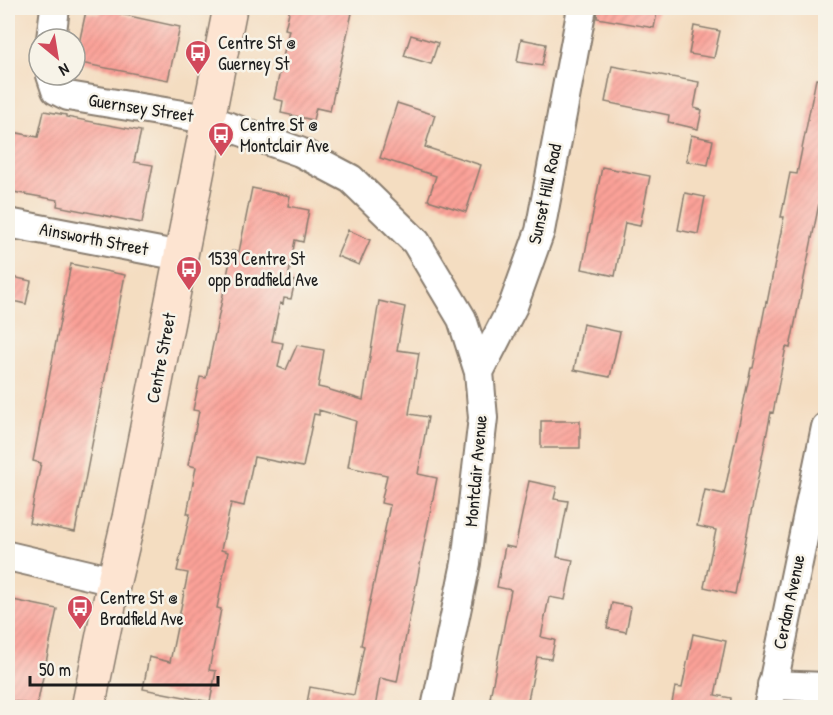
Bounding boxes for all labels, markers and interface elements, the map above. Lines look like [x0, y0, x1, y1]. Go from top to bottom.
north arrow [27, 27, 87, 87]
place label: Centre St @ Guerney St [218, 30, 296, 76]
bus stop icon: Centre St @ Guerney St [183, 38, 213, 76]
text: N [55, 58, 74, 82]
street label: Guernsey Street [87, 87, 196, 128]
place label: Centre St @ Montclair Ave [240, 112, 329, 158]
bus stop icon: Centre St @ Montclair Ave [206, 120, 236, 158]
street label: Sunset Hill Road [522, 141, 567, 246]
street label: Ainsworth Street [38, 216, 151, 261]
place label: 1539 Centre St opp Bradfield Ave [208, 246, 318, 292]
bus stop icon: 1539 Centre St opp Bradfield Ave [174, 254, 204, 292]
street label: Centre Street [140, 310, 182, 405]
street label: Montclair Avenue [458, 414, 493, 528]
street label: Cerdan Avenue [766, 552, 811, 651]
place label: Centre St @ Bradfield Ave [100, 585, 184, 631]
bus stop icon: Centre St @ Bradfield Ave [65, 593, 95, 631]
scale bar [30, 649, 218, 687]
text: 50 m [39, 657, 71, 682]

